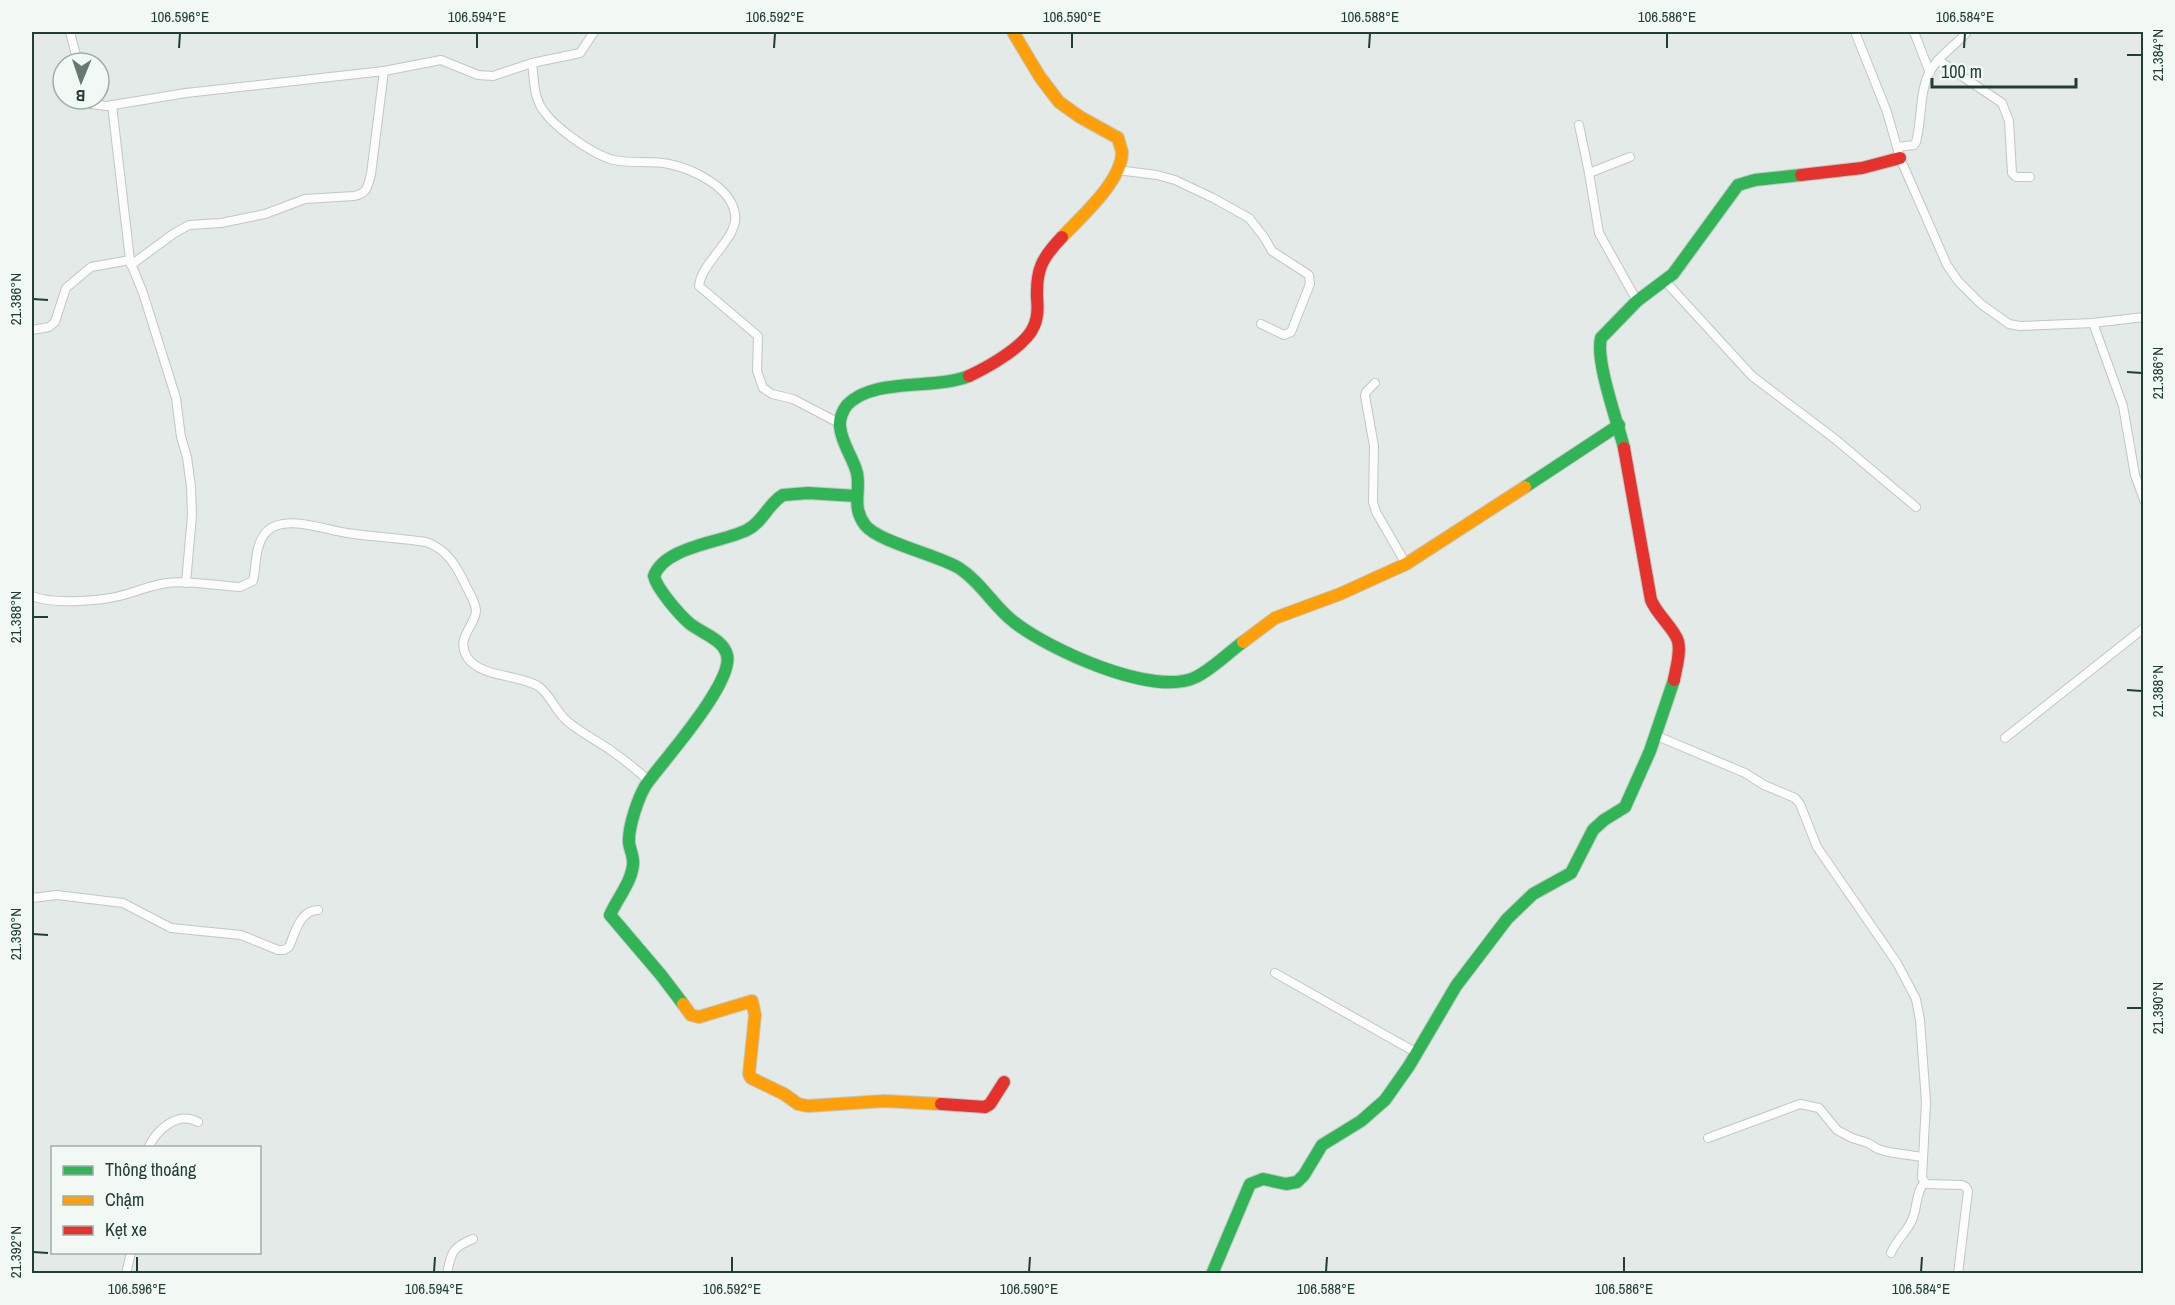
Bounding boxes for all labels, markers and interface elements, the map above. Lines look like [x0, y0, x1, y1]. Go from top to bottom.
text: 106.596°E [151, 6, 209, 27]
text: 106.594°E [448, 6, 506, 27]
text: 106.592°E [746, 6, 804, 27]
text: 106.590°E [1043, 6, 1101, 27]
text: 106.588°E [1341, 6, 1399, 27]
text: 106.586°E [1638, 6, 1696, 27]
text: 106.584°E [1936, 6, 1994, 27]
text: 21.384°N [2147, 29, 2168, 81]
north arrow [51, 51, 111, 111]
scale bar [1932, 51, 2076, 89]
text: 100 m [1941, 59, 1982, 84]
text: B [75, 85, 86, 107]
text: 21.386°N [5, 273, 26, 325]
text: 21.386°N [2147, 347, 2168, 399]
text: 21.388°N [5, 591, 26, 643]
text: 21.388°N [2147, 665, 2168, 717]
text: 21.390°N [5, 908, 26, 960]
text: 21.390°N [2147, 982, 2168, 1034]
legend [51, 1146, 261, 1254]
text: Thông thoáng [105, 1157, 197, 1182]
text: Chậm [105, 1187, 144, 1212]
text: Kẹt xe [105, 1217, 147, 1242]
text: 21.392°N [5, 1226, 26, 1278]
text: 106.596°E [108, 1278, 166, 1299]
text: 106.594°E [405, 1278, 463, 1299]
text: 106.592°E [703, 1278, 761, 1299]
text: 106.590°E [1000, 1278, 1058, 1299]
text: 106.588°E [1297, 1278, 1355, 1299]
text: 106.586°E [1595, 1278, 1653, 1299]
text: 106.584°E [1892, 1278, 1950, 1299]

